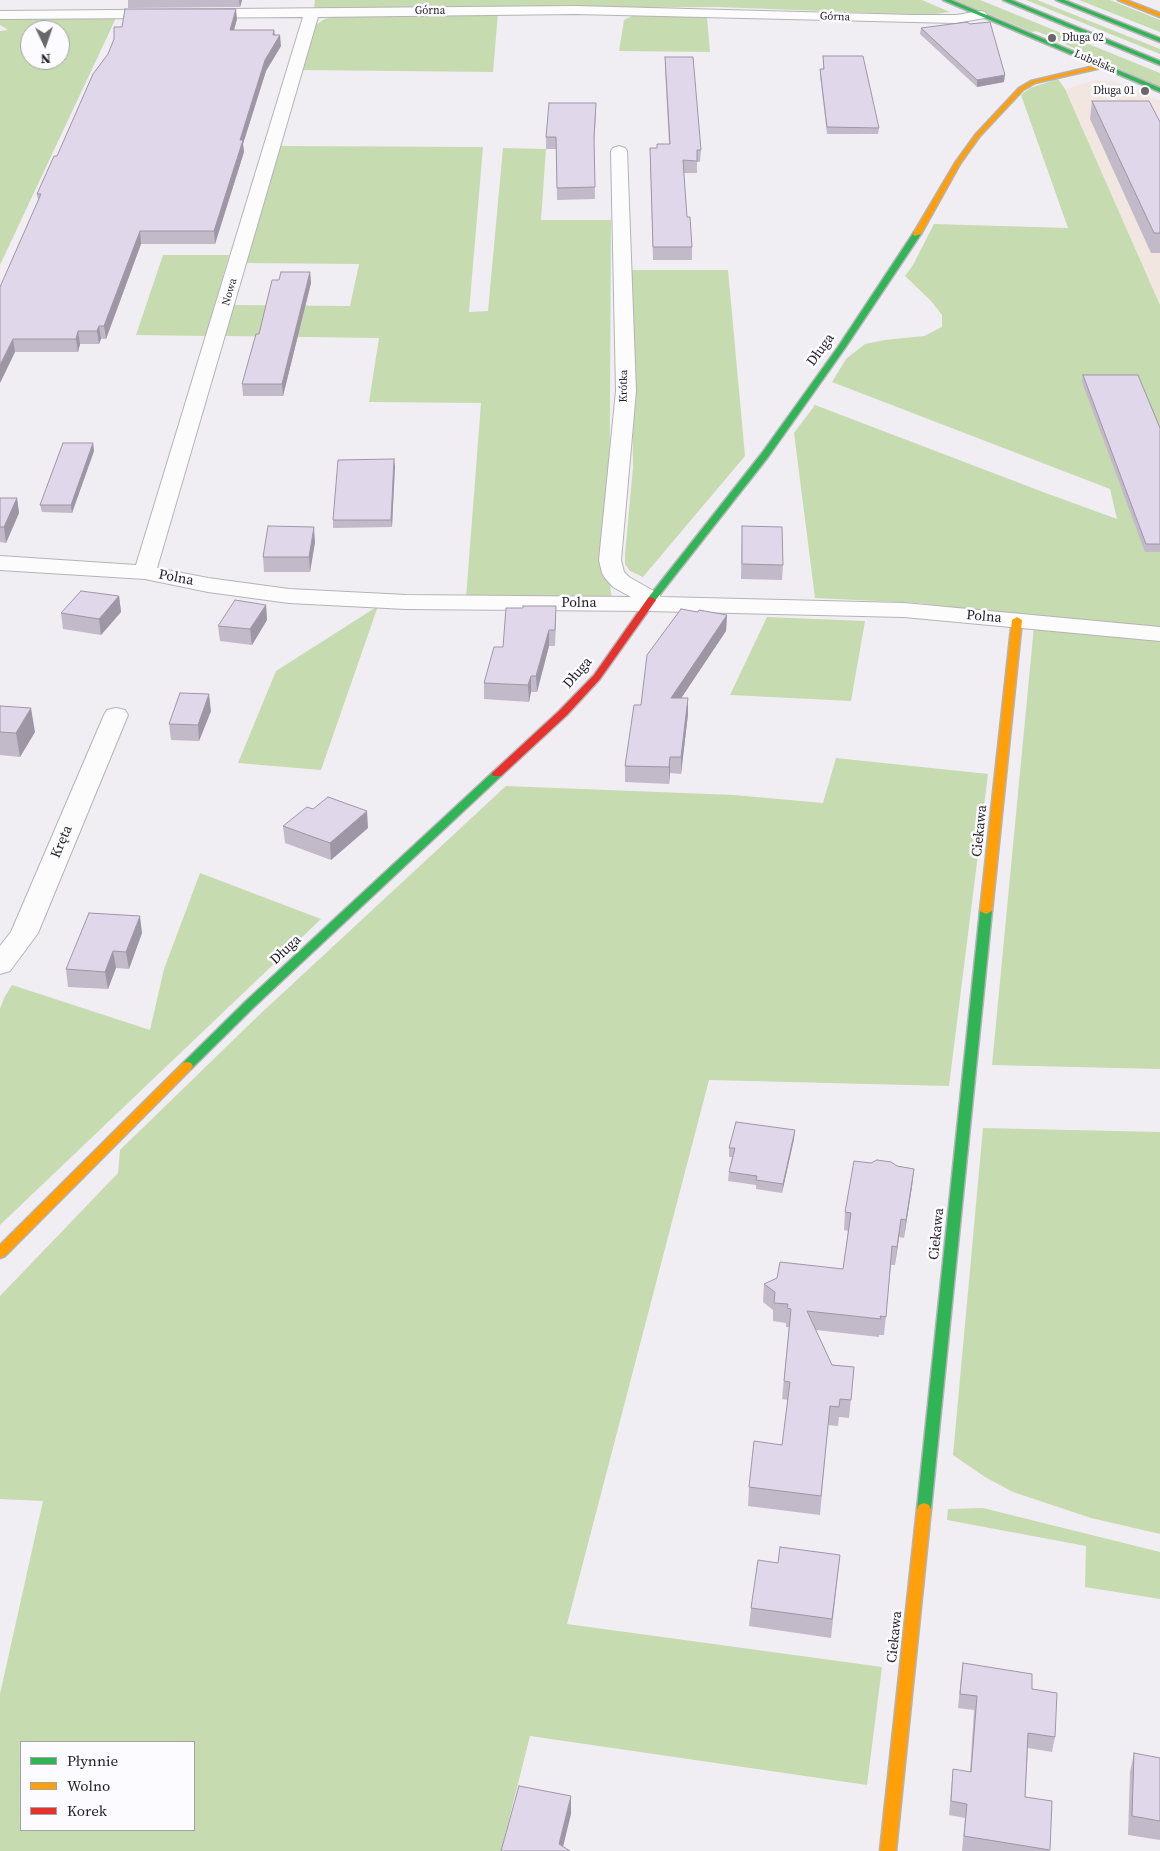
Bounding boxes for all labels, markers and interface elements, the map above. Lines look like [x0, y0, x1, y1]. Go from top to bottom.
street label: Górna [415, 4, 445, 18]
street label: Górna [820, 10, 850, 24]
north arrow [20, 20, 70, 70]
place label: Długa 02 [1062, 31, 1104, 45]
marker: Długa 02 [1046, 32, 1058, 44]
street label: Lubelska [1072, 47, 1118, 77]
text: N [40, 49, 51, 69]
place label: Długa 01 [1093, 84, 1135, 98]
marker: Długa 01 [1139, 85, 1151, 97]
street label: Nowa [220, 277, 240, 307]
street label: Długa [804, 331, 838, 369]
street label: Krótka [617, 369, 631, 403]
street label: Polna [157, 566, 195, 590]
street label: Polna [561, 595, 597, 611]
street label: Polna [966, 607, 1002, 627]
street label: Długa [560, 654, 596, 692]
street label: Ciekawa [969, 804, 991, 858]
street label: Kręta [48, 823, 76, 861]
street label: Długa [267, 932, 305, 968]
street label: Ciekawa [926, 1207, 948, 1261]
street label: Ciekawa [884, 1610, 906, 1664]
legend [20, 1741, 195, 1831]
text: Płynnie [67, 1750, 118, 1771]
text: Wolno [67, 1775, 110, 1796]
text: Korek [67, 1800, 107, 1821]

